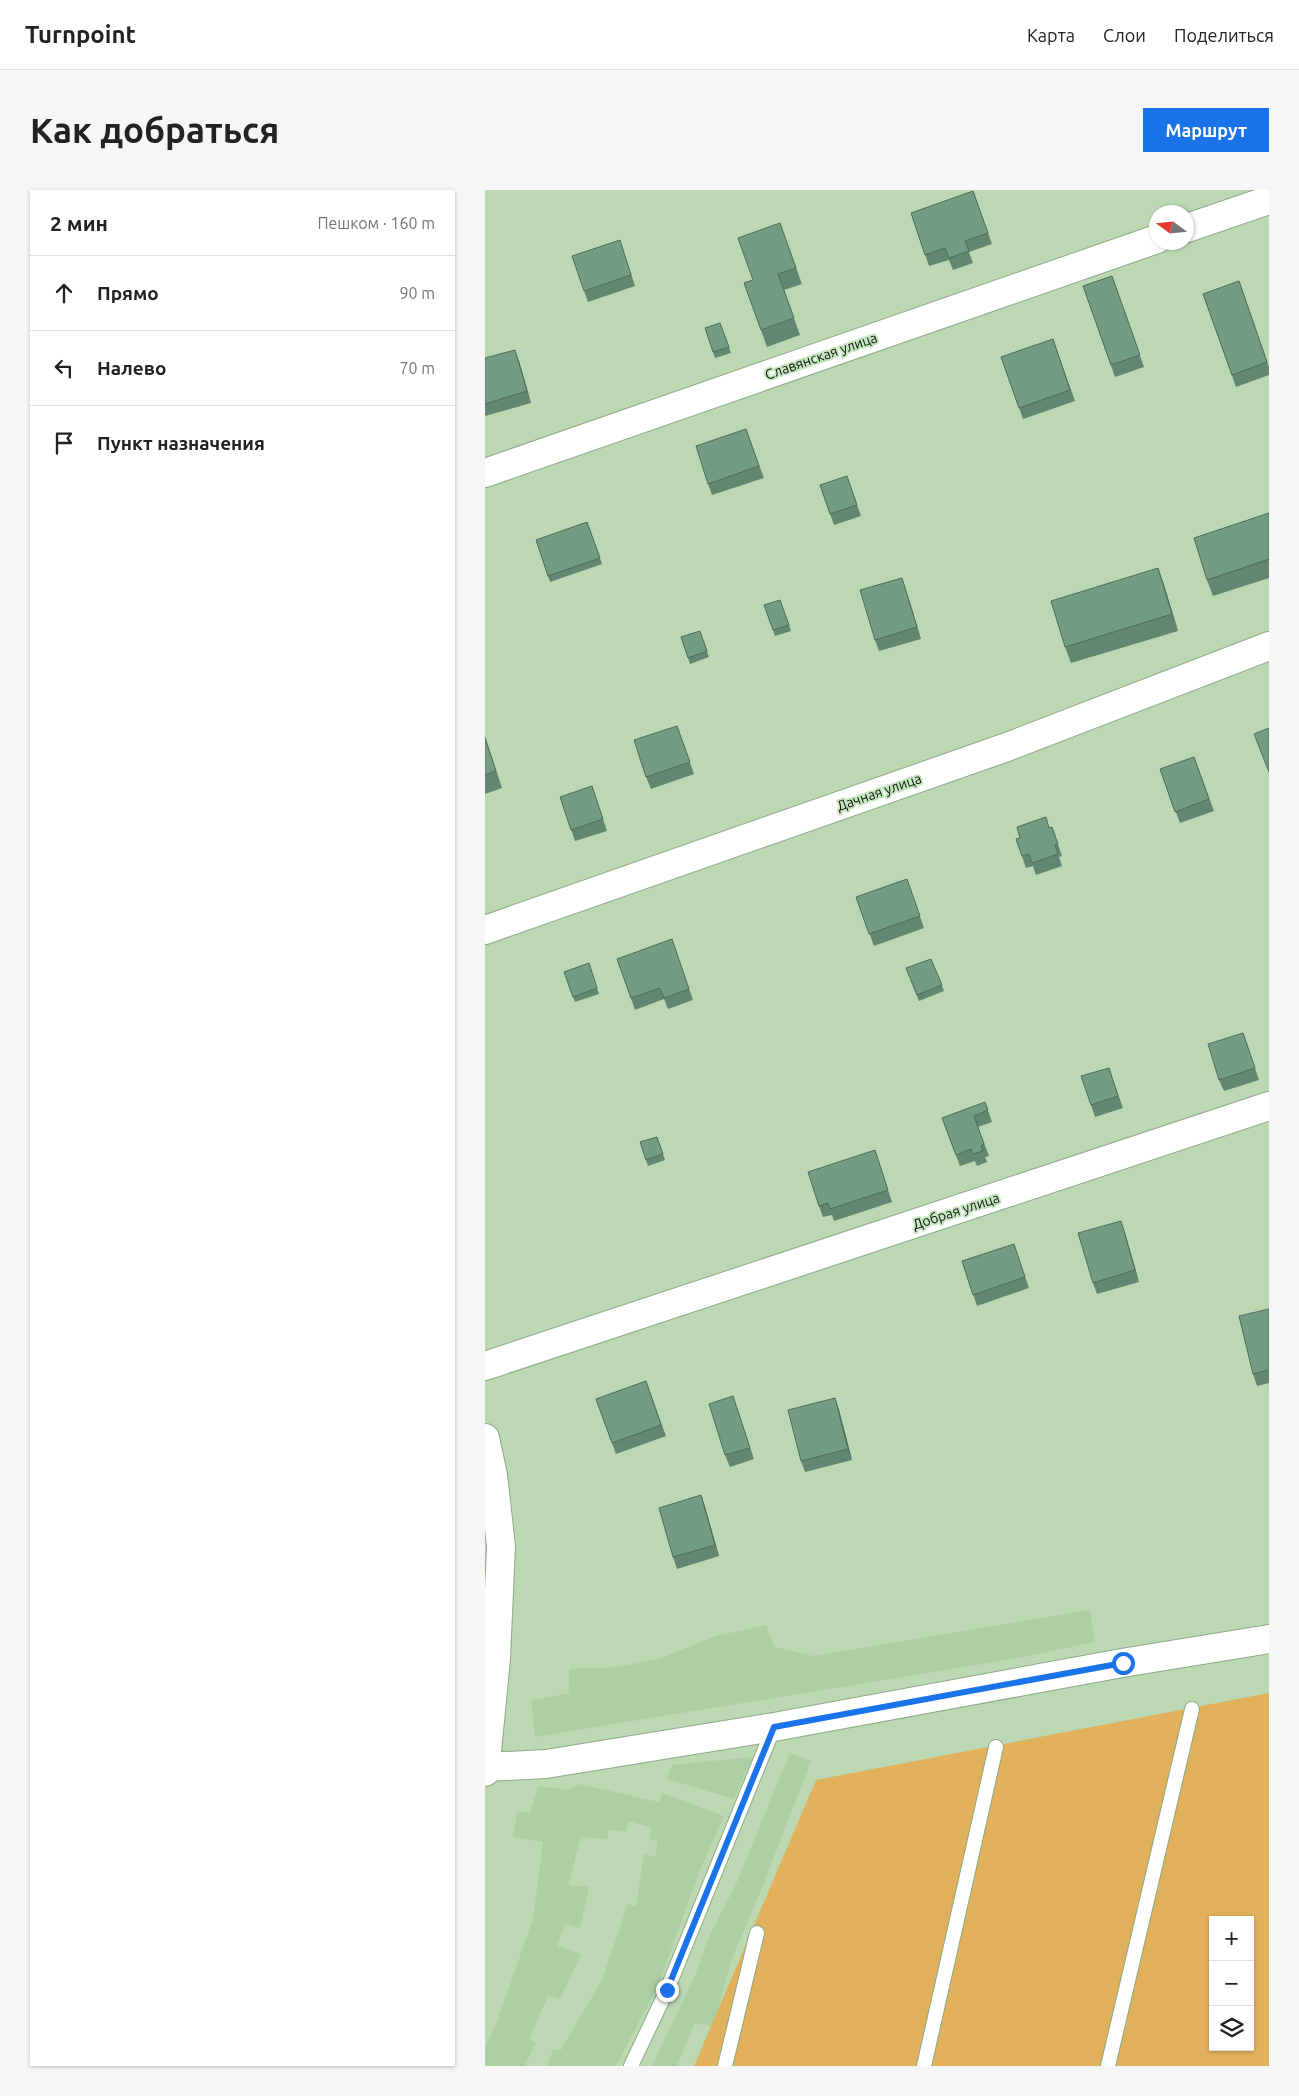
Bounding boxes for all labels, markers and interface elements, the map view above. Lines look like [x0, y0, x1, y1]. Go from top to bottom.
text: Turnpoint [25, 21, 136, 48]
text: Карта [1027, 25, 1075, 45]
text: Слои [1103, 25, 1146, 45]
text: Поделиться [1174, 25, 1274, 45]
button: Маршрут [1143, 108, 1269, 152]
text: Как добраться [30, 110, 279, 150]
north arrow [1149, 205, 1194, 250]
text: 2 мин [50, 211, 108, 235]
text: Пешком · 160 m [317, 214, 435, 232]
icon: ahead [50, 279, 78, 307]
text: Прямо [97, 282, 159, 304]
text: 90 m [399, 284, 435, 302]
street label: Славянская улица [763, 329, 879, 383]
icon: left [50, 354, 78, 382]
text: Налево [97, 357, 166, 379]
text: 70 m [399, 359, 435, 377]
icon: arrive [50, 429, 78, 457]
text: Пункт назначения [97, 432, 265, 454]
street label: Дачная улица [834, 770, 924, 814]
street label: Добрая улица [910, 1189, 1002, 1233]
route start [1112, 1652, 1135, 1675]
map controls [1209, 1916, 1254, 2051]
button: + [1209, 1916, 1254, 1961]
button: − [1209, 1961, 1254, 2006]
route end [656, 1979, 679, 2002]
button: layers [1209, 2006, 1254, 2051]

